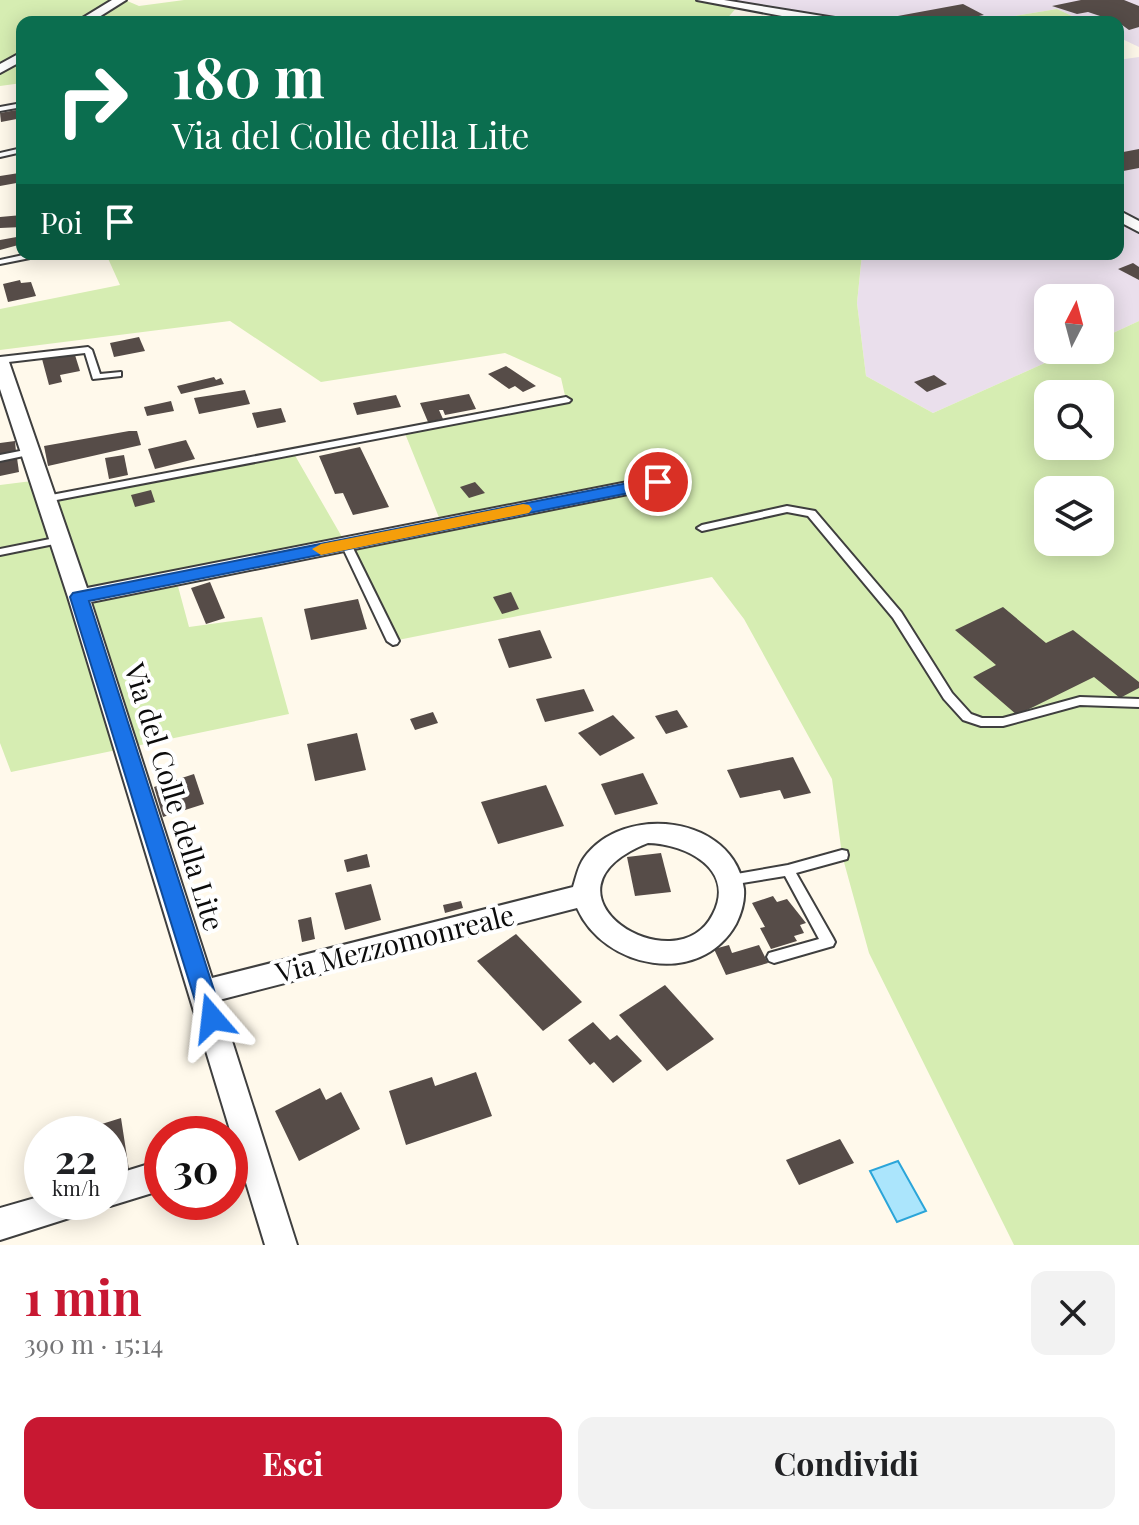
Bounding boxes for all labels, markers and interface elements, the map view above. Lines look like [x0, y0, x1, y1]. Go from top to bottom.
text: 180 m [172, 38, 325, 113]
icon: right [40, 48, 144, 152]
text: Via del Colle della Lite [172, 110, 529, 158]
icon: arrive [98, 200, 142, 244]
text: Poi [40, 202, 82, 242]
north arrow [1034, 284, 1114, 364]
map controls [1034, 284, 1114, 556]
button: search [1034, 380, 1114, 460]
pin [624, 448, 692, 516]
icon: arrive [636, 460, 680, 504]
button: layers [1034, 476, 1114, 556]
street label: Via del Colle della Lite [117, 657, 234, 935]
street label: Via Mezzomonreale [271, 895, 518, 990]
position arrow [170, 976, 254, 1060]
speed limit sign: 30 [144, 1116, 248, 1220]
text: 22 [55, 1131, 97, 1184]
text: km/h [52, 1174, 100, 1201]
text: 1 min [24, 1264, 142, 1328]
button: close [1031, 1271, 1115, 1355]
text: 390 m · 15:14 [24, 1326, 163, 1361]
button: Esci [24, 1417, 562, 1509]
button: Condividi [578, 1417, 1115, 1509]

